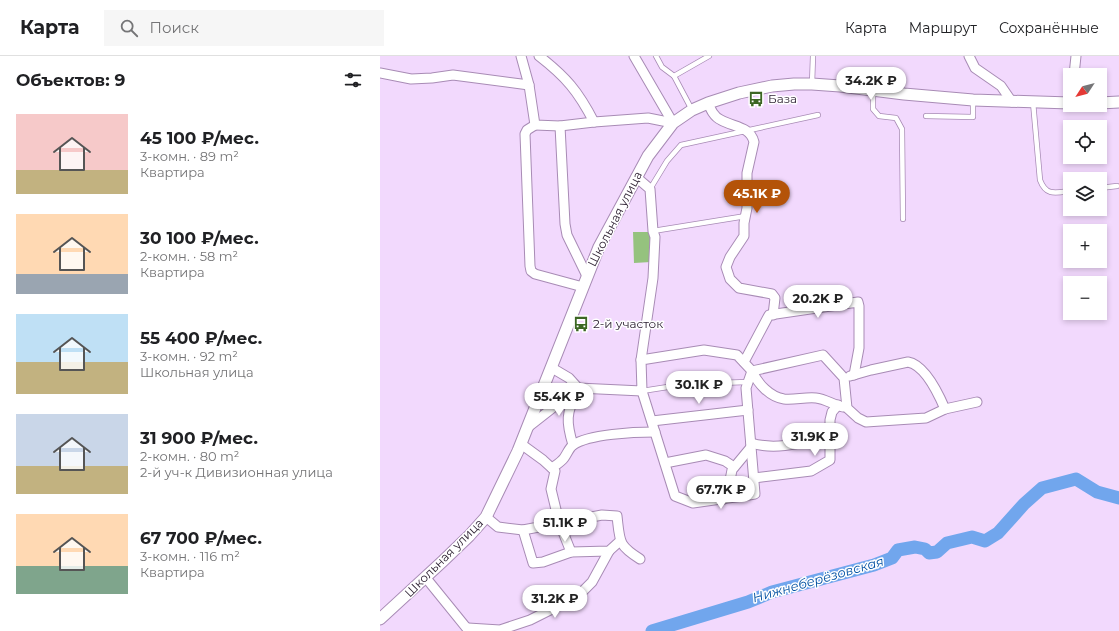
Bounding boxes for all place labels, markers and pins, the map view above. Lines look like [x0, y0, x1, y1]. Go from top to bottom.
pin: 34.2K ₽ [834, 67, 908, 101]
bus stop icon: База [747, 90, 765, 108]
place label: База [768, 91, 797, 106]
pin: 45.1K ₽ [720, 180, 794, 214]
pin: 20.2K ₽ [781, 285, 855, 319]
bus stop icon: 2-й участок [572, 315, 590, 333]
place label: 2-й участок [593, 316, 663, 331]
pin: 30.1K ₽ [662, 371, 736, 405]
pin: 55.4K ₽ [522, 383, 596, 417]
pin: 31.9K ₽ [778, 423, 852, 457]
pin: 67.7K ₽ [684, 476, 758, 510]
pin: 51.1K ₽ [528, 509, 602, 543]
pin: 31.2K ₽ [518, 585, 592, 619]

